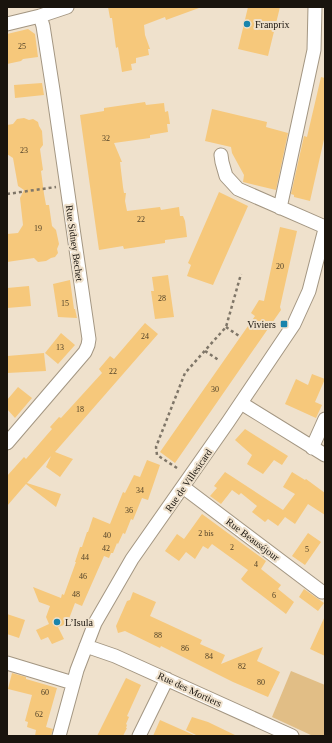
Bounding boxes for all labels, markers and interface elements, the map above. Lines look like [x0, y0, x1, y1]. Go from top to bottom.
marker: Franprix [242, 19, 252, 29]
place label: Franprix [255, 19, 289, 30]
house number: 25 [18, 42, 26, 51]
house number: 32 [102, 134, 110, 143]
house number: 23 [20, 146, 28, 155]
street label: Rue Sidney Bechet [64, 204, 85, 282]
house number: 22 [137, 215, 145, 224]
house number: 19 [34, 224, 42, 233]
house number: 20 [276, 262, 284, 271]
house number: 28 [158, 294, 166, 303]
house number: 15 [61, 299, 69, 308]
place label: Viviers [247, 319, 276, 330]
marker: Viviers [279, 319, 289, 329]
house number: 24 [141, 332, 149, 341]
house number: 13 [56, 343, 64, 352]
house number: 22 [109, 367, 117, 376]
house number: 30 [211, 385, 219, 394]
house number: 18 [76, 405, 84, 414]
street label: Rue de Villesicard [163, 447, 214, 514]
house number: 34 [136, 486, 144, 495]
house number: 36 [125, 506, 133, 515]
street label: Rue Beauséjour [224, 516, 282, 563]
house number: 2 bis [198, 529, 214, 538]
house number: 40 [103, 531, 111, 540]
house number: 2 [230, 543, 234, 552]
house number: 42 [102, 544, 110, 553]
house number: 5 [305, 545, 309, 554]
house number: 44 [81, 553, 89, 562]
house number: 4 [254, 560, 258, 569]
house number: 46 [79, 572, 87, 581]
house number: 48 [72, 590, 80, 599]
house number: 6 [272, 591, 276, 600]
marker: L’Isula [52, 617, 62, 627]
place label: L’Isula [65, 617, 94, 628]
house number: 88 [154, 631, 162, 640]
house number: 86 [181, 644, 189, 653]
house number: 84 [205, 652, 213, 661]
house number: 82 [238, 662, 246, 671]
street label: Rue des Mortiers [156, 670, 223, 709]
house number: 80 [257, 678, 265, 687]
house number: 60 [41, 688, 49, 697]
house number: 62 [35, 710, 43, 719]

